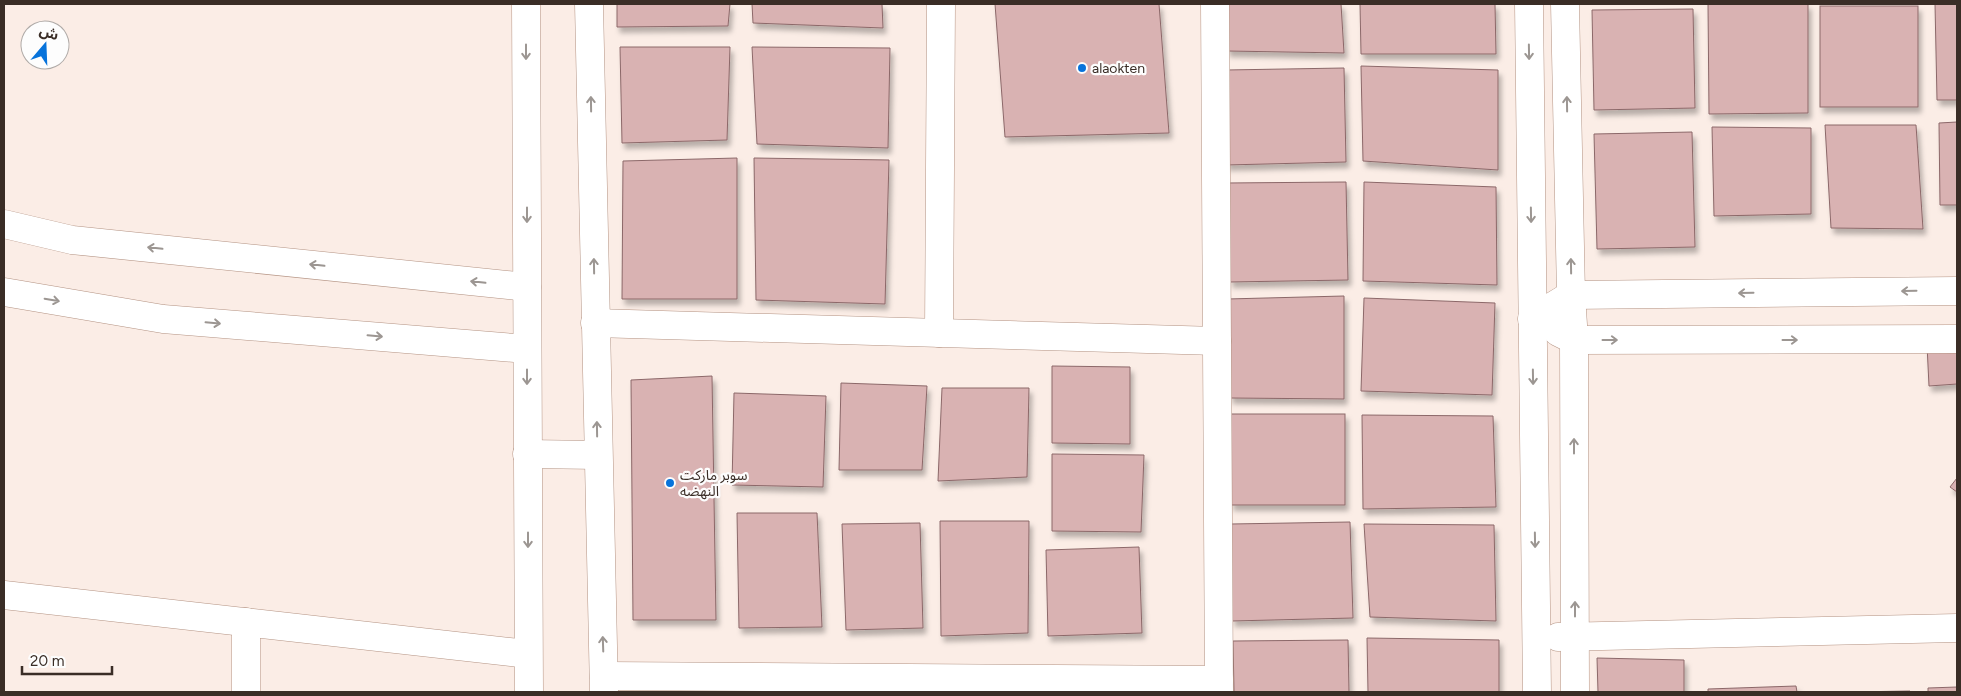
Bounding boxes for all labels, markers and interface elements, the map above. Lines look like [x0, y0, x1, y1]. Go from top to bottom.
north arrow [20, 20, 70, 70]
text: ش [37, 22, 61, 44]
one-way arrow [521, 44, 531, 60]
one-way arrow [1524, 44, 1534, 60]
place label: alaokten [1092, 60, 1145, 77]
marker: alaokten [1076, 62, 1088, 74]
one-way arrow [586, 96, 595, 112]
one-way arrow [1562, 96, 1572, 112]
one-way arrow [522, 206, 532, 223]
one-way arrow [1526, 206, 1536, 223]
one-way arrow [147, 244, 163, 253]
one-way arrow [589, 258, 599, 274]
one-way arrow [1566, 258, 1575, 274]
one-way arrow [309, 260, 325, 270]
one-way arrow [471, 277, 487, 287]
one-way arrow [1901, 286, 1917, 296]
one-way arrow [1738, 288, 1754, 298]
one-way arrow [43, 296, 59, 306]
one-way arrow [204, 318, 220, 328]
one-way arrow [366, 332, 382, 341]
one-way arrow [1602, 335, 1618, 345]
one-way arrow [1782, 335, 1798, 345]
one-way arrow [522, 369, 532, 385]
one-way arrow [1528, 369, 1538, 385]
one-way arrow [592, 421, 602, 437]
one-way arrow [1569, 438, 1579, 454]
place label: سوبر ماركت النهضه [680, 467, 747, 500]
marker: سوبر ماركت النهضه [664, 477, 676, 489]
one-way arrow [523, 532, 533, 548]
one-way arrow [1530, 532, 1540, 548]
one-way arrow [1570, 601, 1580, 617]
one-way arrow [598, 636, 608, 652]
scale bar [22, 644, 112, 676]
text: 20 m [30, 652, 64, 670]

